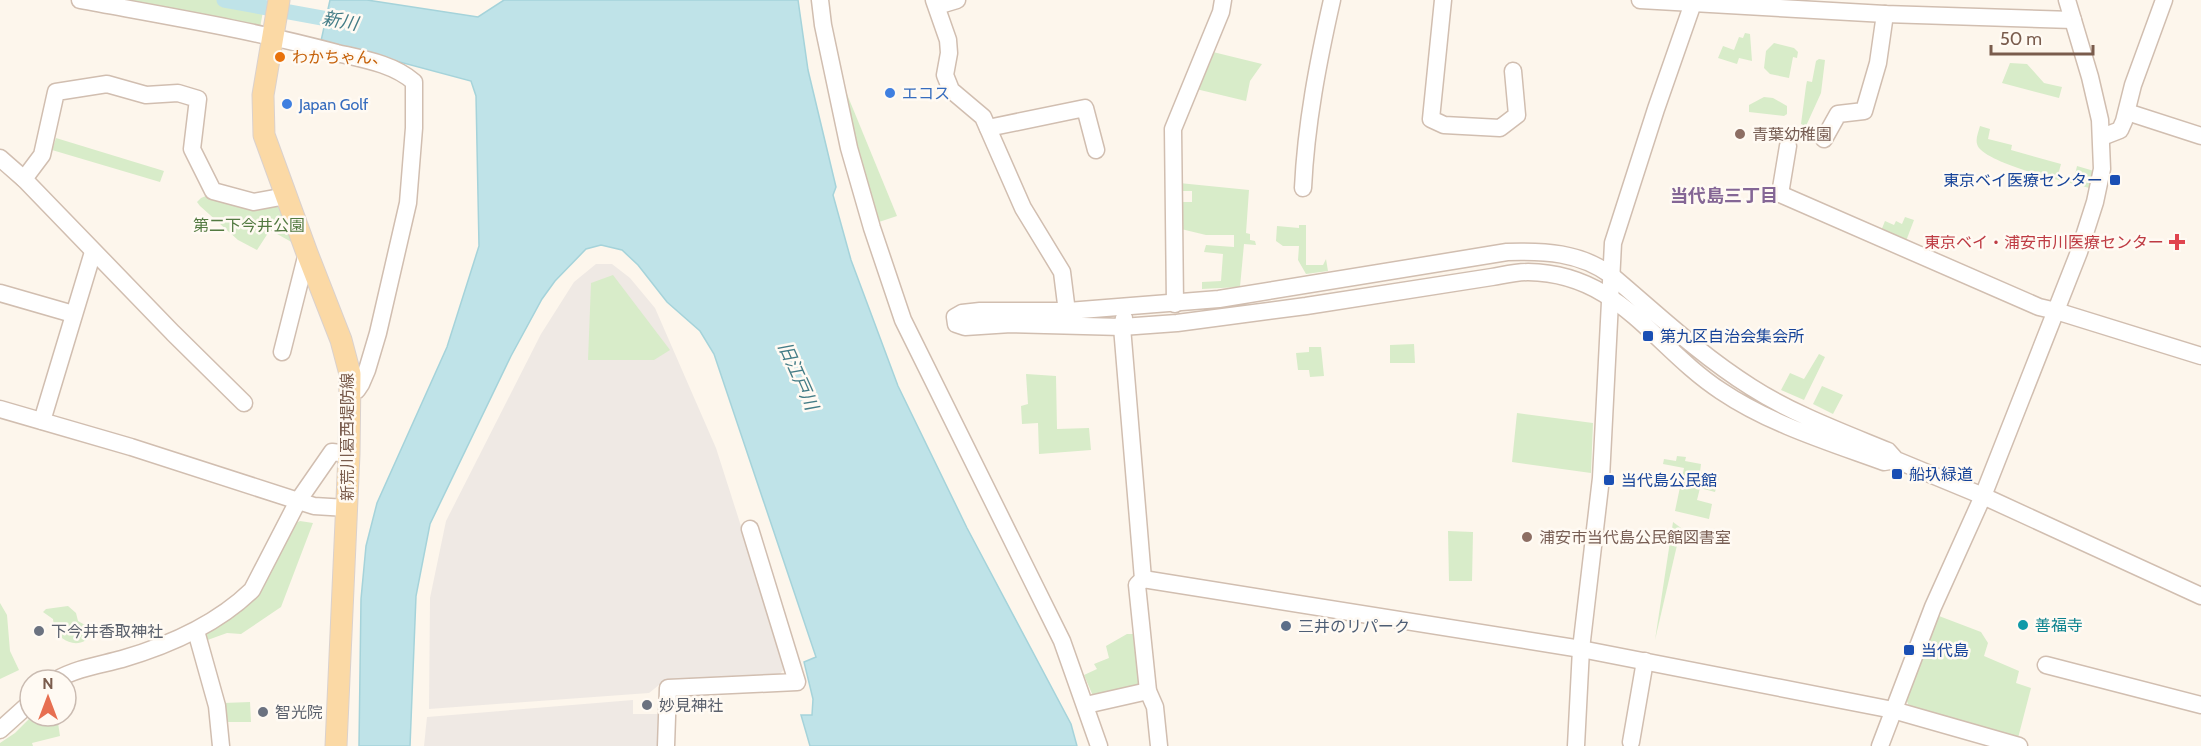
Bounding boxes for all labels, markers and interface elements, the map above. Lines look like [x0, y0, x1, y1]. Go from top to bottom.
water label: 新川 [320, 7, 362, 35]
scale bar [1991, 18, 2093, 56]
text: 50 m [2000, 28, 2042, 50]
place label: わかちゃん、 [292, 48, 388, 67]
marker: わかちゃん、 [273, 50, 287, 64]
place label: エコス [902, 84, 950, 103]
marker: エコス [883, 86, 897, 100]
place label: Japan Golf [298, 95, 369, 114]
marker: Japan Golf [280, 97, 294, 111]
place label: 青葉幼稚園 [1752, 125, 1832, 144]
marker: 青葉幼稚園 [1733, 127, 1747, 141]
place label: 東京ベイ医療センター [1943, 171, 2103, 190]
marker: 東京ベイ医療センター [2108, 173, 2122, 187]
district label: 当代島三丁目 [1670, 185, 1778, 207]
park label: 第二下今井公園 [193, 216, 305, 235]
place label: 東京ベイ・浦安市川医療センター [1924, 233, 2164, 252]
marker: 東京ベイ・浦安市川医療センター [2168, 233, 2186, 251]
place label: 第九区自治会集会所 [1660, 327, 1804, 346]
marker: 第九区自治会集会所 [1641, 329, 1655, 343]
water label: 旧江戸川 [773, 339, 824, 415]
street label: 新荒川葛西堤防線 [338, 373, 357, 501]
place label: 船圦緑道 [1909, 465, 1973, 484]
marker: 船圦緑道 [1890, 467, 1904, 481]
place label: 当代島公民館 [1621, 471, 1717, 490]
marker: 当代島公民館 [1602, 473, 1616, 487]
place label: 浦安市当代島公民館図書室 [1539, 528, 1731, 547]
marker: 浦安市当代島公民館図書室 [1520, 530, 1534, 544]
place label: 善福寺 [2035, 616, 2083, 635]
place label: 三井のリパーク [1298, 617, 1410, 636]
marker: 善福寺 [2016, 618, 2030, 632]
marker: 三井のリパーク [1279, 619, 1293, 633]
place label: 下今井香取神社 [51, 622, 163, 641]
marker: 下今井香取神社 [32, 624, 46, 638]
place label: 当代島 [1921, 641, 1969, 660]
marker: 当代島 [1902, 643, 1916, 657]
north arrow [18, 668, 78, 728]
text: N [42, 674, 54, 693]
place label: 妙見神社 [659, 696, 723, 715]
marker: 妙見神社 [640, 698, 654, 712]
place label: 智光院 [275, 703, 323, 722]
marker: 智光院 [256, 705, 270, 719]

